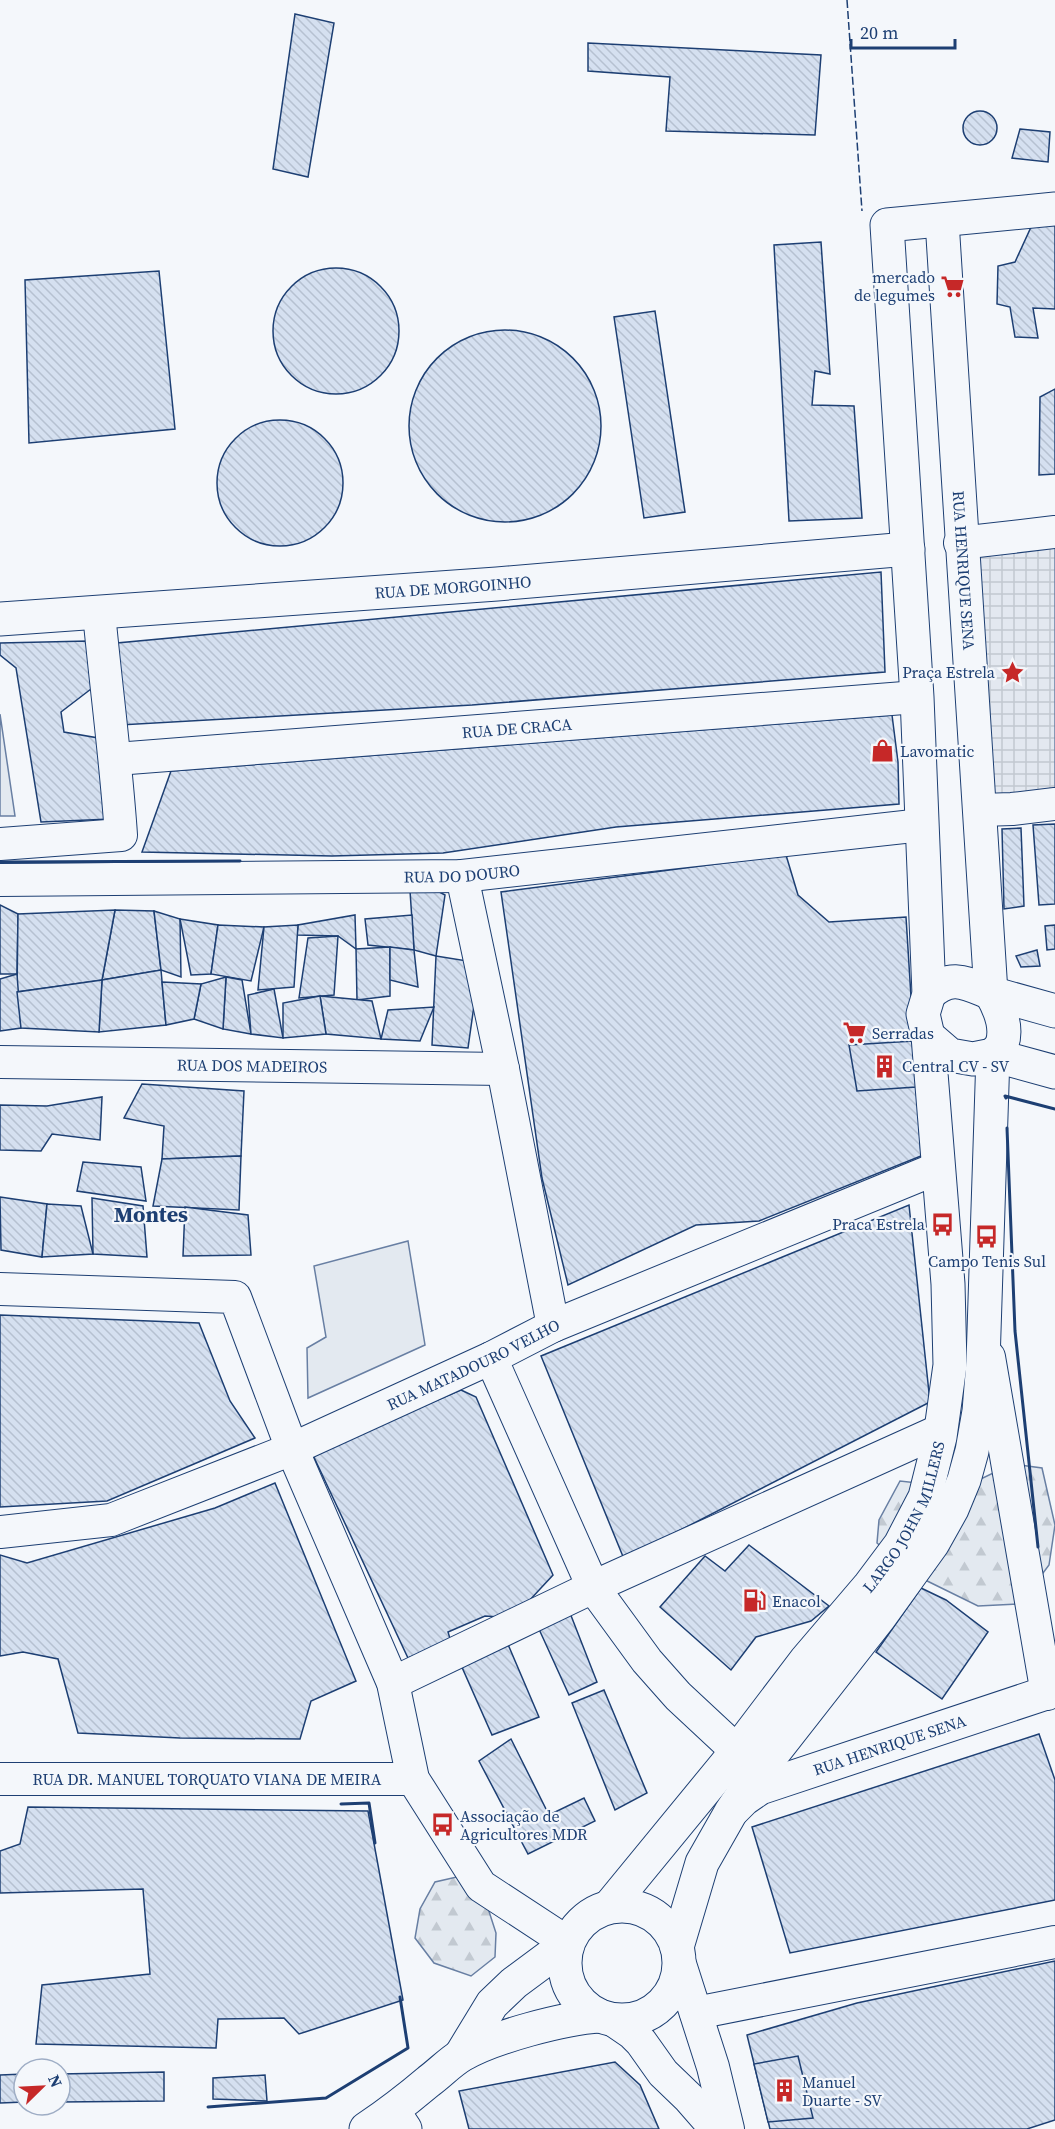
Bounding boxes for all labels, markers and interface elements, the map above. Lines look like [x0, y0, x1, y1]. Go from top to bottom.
scale bar [851, 12, 954, 50]
text: 20 m [860, 20, 898, 45]
place label: mercado de legumes [854, 266, 935, 306]
supermarket icon: mercado de legumes [940, 273, 966, 299]
street label: RUA HENRIQUE SENA [948, 490, 980, 651]
street label: RUA DE MORGOINHO [374, 570, 532, 604]
place icon: Praça Estrela [1000, 659, 1026, 685]
place label: Praça Estrela [902, 661, 996, 683]
street label: RUA DE CRACA [461, 713, 573, 743]
shop icon: Lavomatic [869, 738, 895, 764]
place label: Lavomatic [900, 740, 974, 762]
street label: RUA DO DOURO [404, 859, 521, 888]
supermarket icon: Serradas [841, 1020, 867, 1046]
place label: Serradas [872, 1022, 934, 1044]
street label: RUA DOS MADEIROS [177, 1053, 327, 1078]
building icon: Central CV - SV [871, 1053, 897, 1079]
place label: Central CV - SV [902, 1055, 1010, 1077]
district label: Montes [114, 1199, 188, 1229]
bus stop icon: Praca Estrela [930, 1211, 956, 1237]
place label: Praca Estrela [832, 1213, 926, 1235]
bus stop icon: Campo Tenis Sul [974, 1223, 1000, 1249]
place label: Campo Tenis Sul [928, 1250, 1046, 1272]
street label: RUA MATADOURO VELHO [383, 1314, 563, 1415]
street label: LARGO JOHN MILLERS [857, 1439, 950, 1597]
fuel station icon: Enacol [741, 1588, 767, 1614]
place label: Enacol [772, 1590, 821, 1612]
street label: RUA HENRIQUE SENA [810, 1709, 969, 1781]
street label: RUA DR. MANUEL TORQUATO VIANA DE MEIRA [33, 1768, 382, 1790]
place label: Associação de Agricultores MDR [460, 1805, 588, 1845]
bus stop icon: Associação de Agricultores MDR [429, 1812, 455, 1838]
north arrow [12, 2057, 72, 2117]
text: N [43, 2071, 68, 2091]
place label: Manuel Duarte - SV [802, 2071, 882, 2111]
building icon: Manuel Duarte - SV [771, 2078, 797, 2104]

